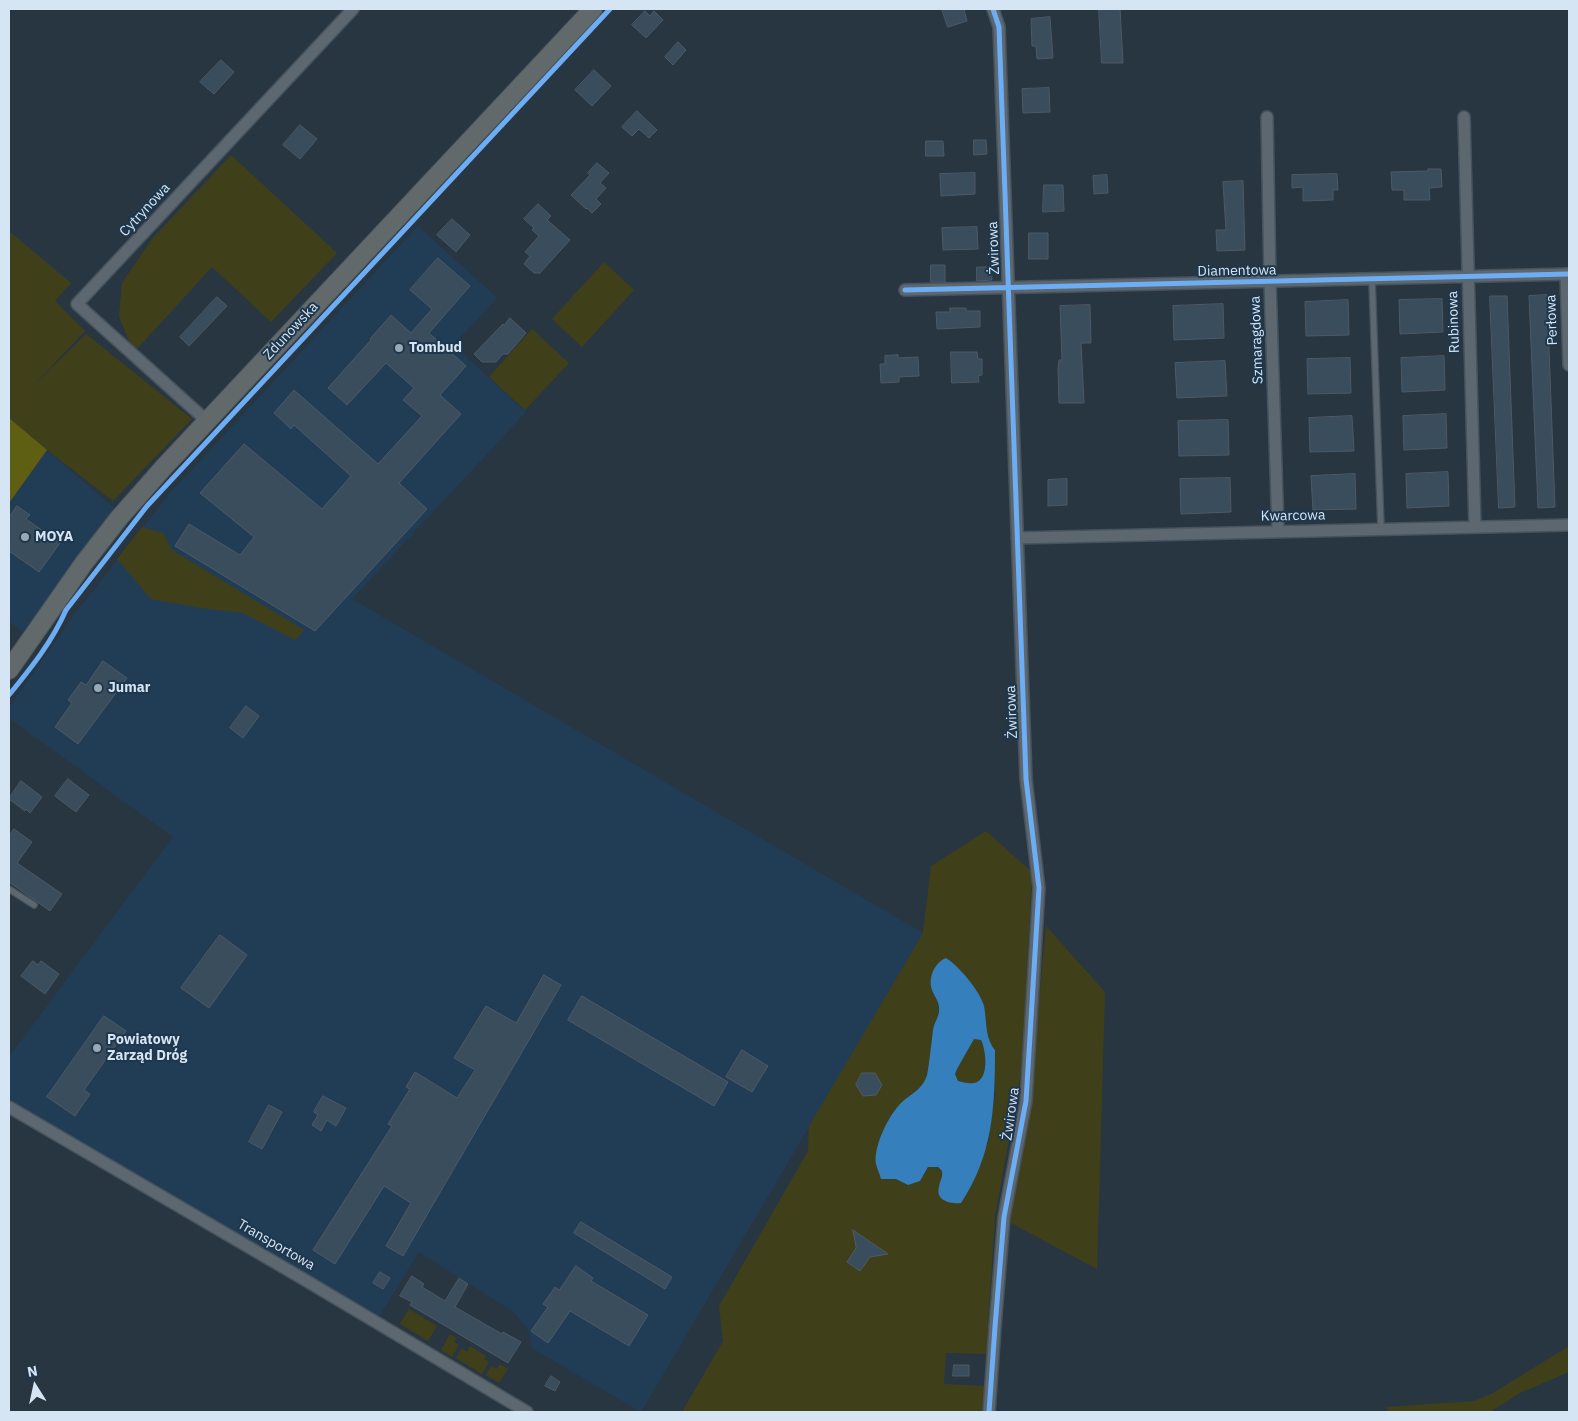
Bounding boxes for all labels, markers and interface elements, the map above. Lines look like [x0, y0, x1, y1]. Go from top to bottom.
street label: Cytrynowa [116, 180, 174, 240]
street label: Żwirowa [985, 221, 1003, 275]
street label: Diamentowa [1197, 262, 1277, 280]
street label: Rubinowa [1445, 291, 1463, 353]
street label: Perłowa [1543, 294, 1561, 346]
street label: Szmaragdowa [1247, 296, 1267, 384]
street label: Zdunowska [260, 299, 322, 363]
place label: Tombud [409, 340, 462, 356]
marker: Tombud [393, 342, 405, 354]
street label: Kwarcowa [1260, 507, 1326, 525]
place label: MOYA [35, 529, 73, 545]
marker: MOYA [19, 531, 31, 543]
place label: Jumar [108, 680, 150, 696]
marker: Jumar [92, 682, 104, 694]
street label: Żwirowa [1003, 685, 1021, 739]
place label: Powiatowy Zarząd Dróg [107, 1032, 187, 1064]
marker: Powiatowy Zarząd Dróg [91, 1042, 103, 1054]
street label: Żwirowa [999, 1086, 1023, 1142]
street label: Transportowa [234, 1216, 318, 1274]
north arrow [10, 1361, 60, 1411]
text: N [26, 1361, 39, 1381]

